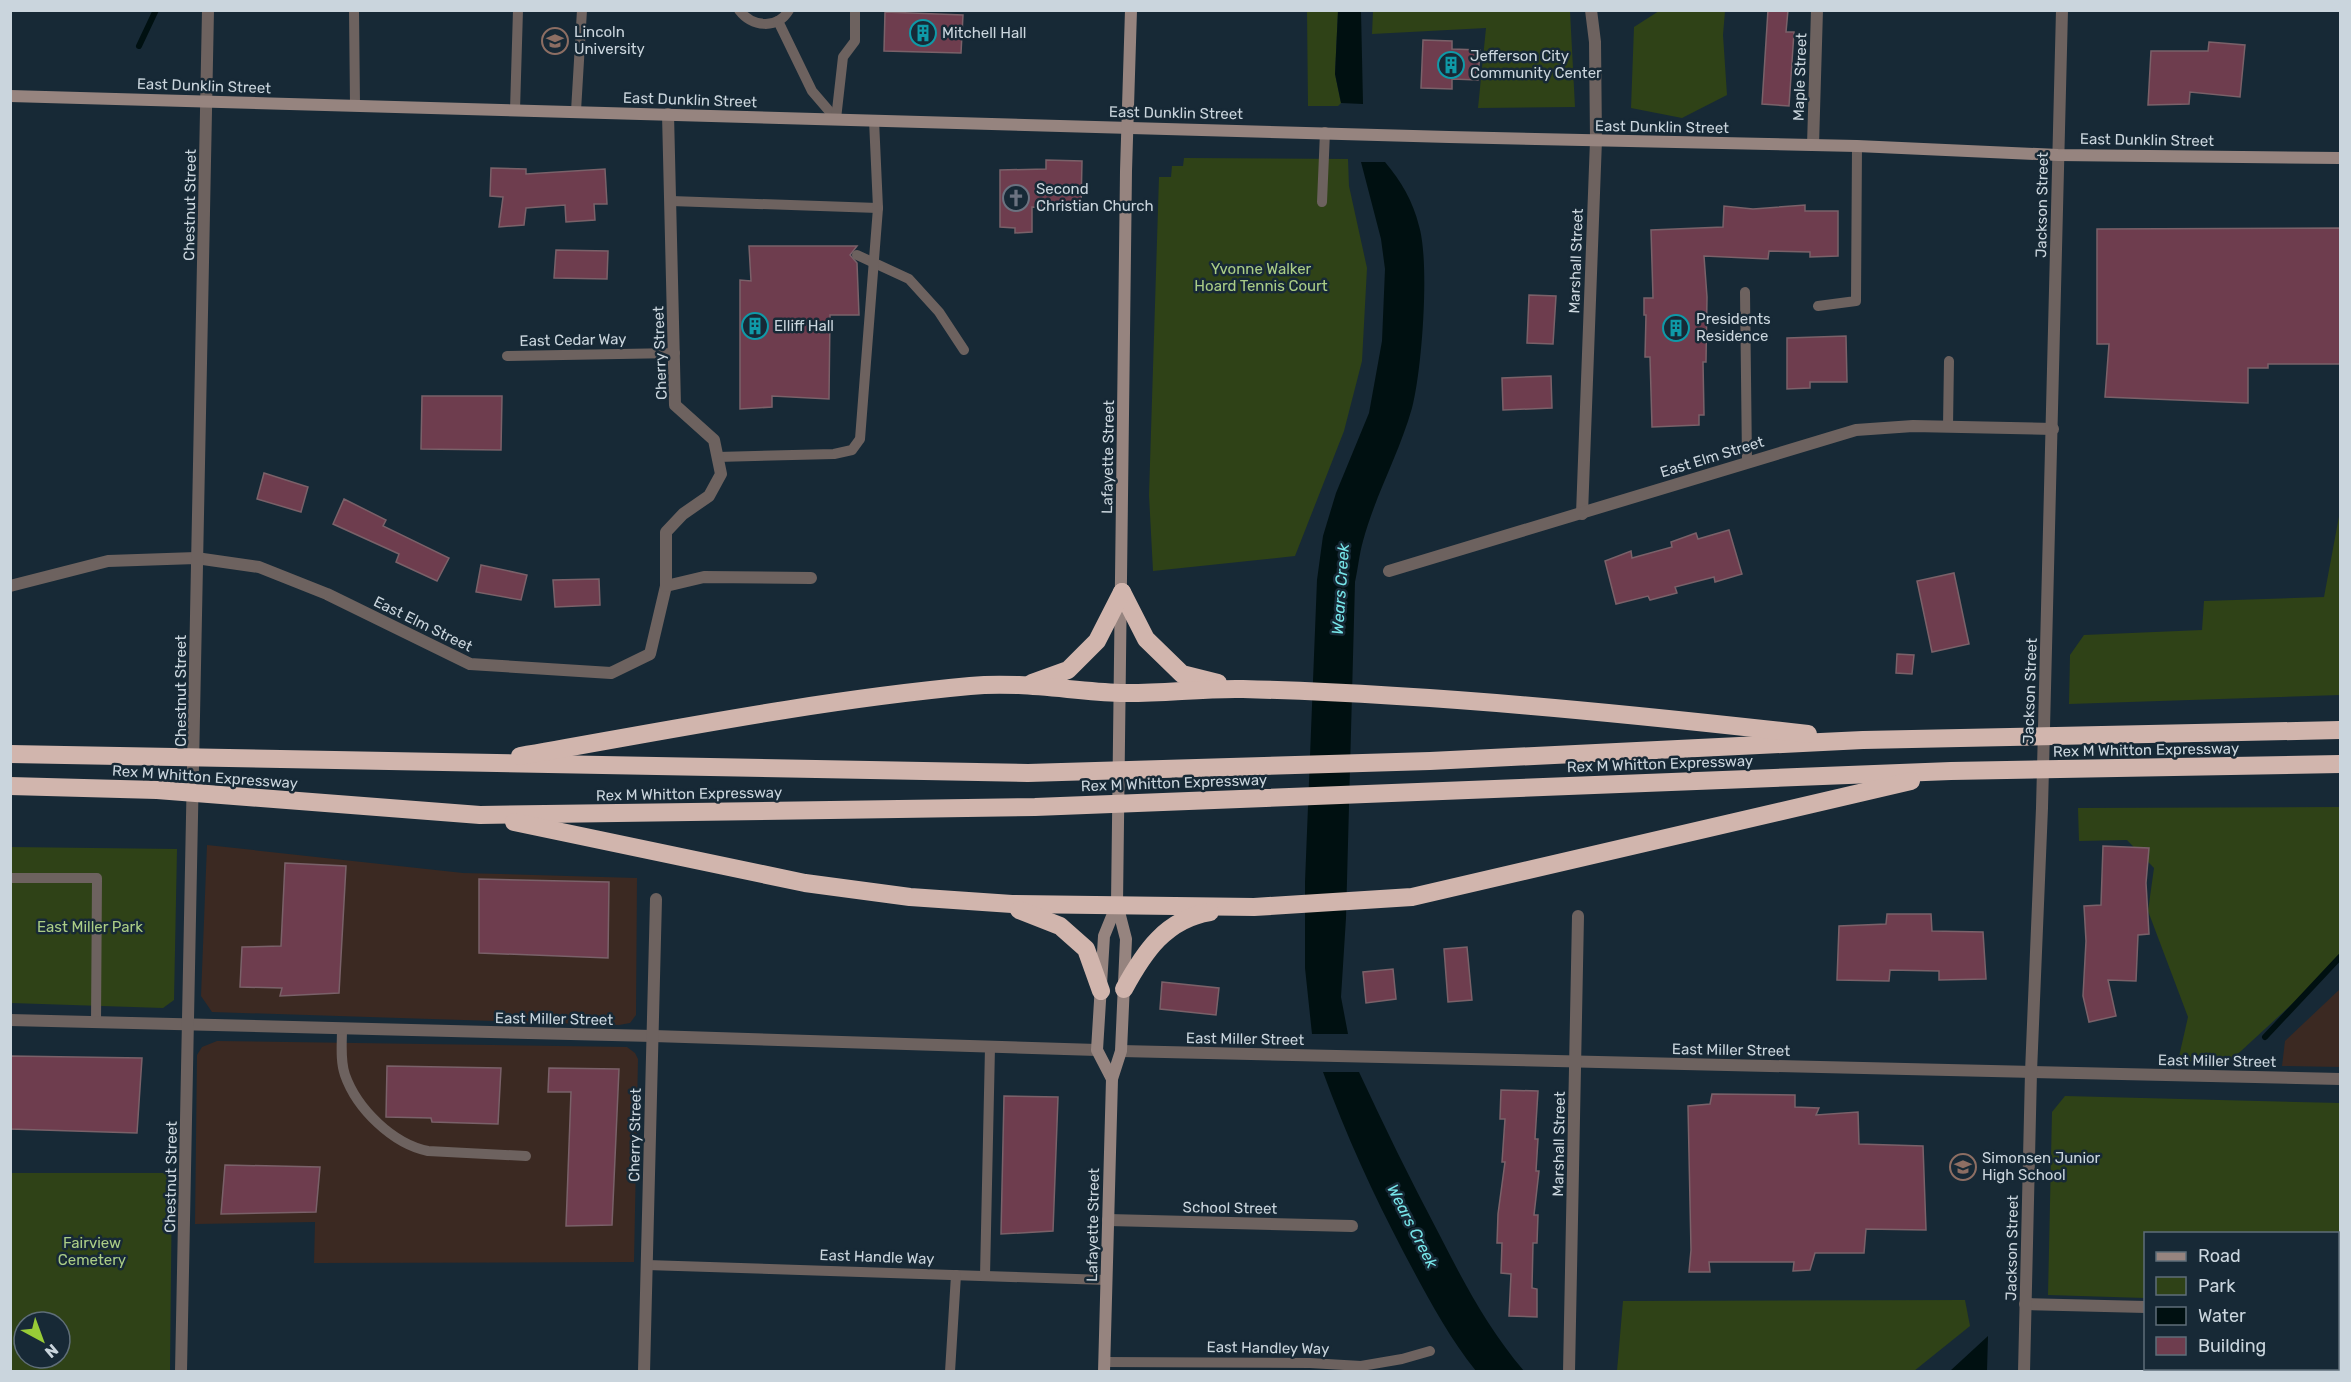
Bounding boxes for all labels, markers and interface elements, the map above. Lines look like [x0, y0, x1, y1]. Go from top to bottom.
building icon: Mitchell Hall [908, 18, 938, 48]
place label: Lincoln University [574, 23, 645, 58]
place label: Mitchell Hall [942, 24, 1026, 42]
school or university icon: Lincoln University [540, 26, 570, 56]
street label: Maple Street [1789, 32, 1811, 121]
place label: Jefferson City Community Center [1470, 47, 1602, 82]
building icon: Jefferson City Community Center [1436, 50, 1466, 80]
street label: East Dunklin Street [137, 75, 271, 97]
street label: East Dunklin Street [623, 89, 757, 111]
street label: East Dunklin Street [1109, 103, 1243, 123]
street label: East Dunklin Street [1595, 117, 1729, 137]
street label: East Dunklin Street [2080, 130, 2214, 150]
street label: Chestnut Street [180, 149, 200, 261]
street label: Jackson Street [2032, 152, 2052, 258]
place label: Second Christian Church [1036, 180, 1154, 215]
church icon: Second Christian Church [1001, 183, 1031, 213]
street label: Marshall Street [1565, 208, 1587, 314]
park label: Yvonne Walker Hoard Tennis Court [1194, 260, 1328, 295]
street label: Cherry Street [649, 306, 671, 400]
place label: Presidents Residence [1696, 310, 1771, 345]
building icon: Elliff Hall [740, 311, 770, 341]
building icon: Presidents Residence [1661, 313, 1691, 343]
place label: Elliff Hall [774, 317, 834, 335]
street label: East Cedar Way [519, 330, 627, 350]
street label: Lafayette Street [1098, 400, 1118, 514]
street label: East Elm Street [1658, 433, 1766, 481]
water label: Wears Creek [1328, 542, 1353, 635]
street label: East Elm Street [371, 592, 475, 656]
street label: Chestnut Street [172, 635, 190, 747]
street label: Jackson Street [2019, 638, 2041, 744]
street label: Rex M Whitton Expressway [2053, 739, 2239, 761]
street label: Rex M Whitton Expressway [1567, 752, 1753, 776]
street label: Rex M Whitton Expressway [111, 762, 299, 792]
street label: Rex M Whitton Expressway [1081, 771, 1267, 795]
street label: Rex M Whitton Expressway [596, 783, 782, 805]
park label: East Miller Park [37, 918, 143, 936]
street label: East Miller Street [495, 1009, 613, 1029]
street label: East Miller Street [1186, 1029, 1304, 1049]
street label: East Miller Street [1672, 1040, 1790, 1060]
street label: East Miller Street [2158, 1051, 2276, 1071]
street label: Cherry Street [625, 1088, 645, 1182]
street label: Marshall Street [1549, 1091, 1569, 1197]
street label: Chestnut Street [161, 1121, 181, 1233]
place label: Simonsen Junior High School [1982, 1149, 2101, 1184]
school or university icon: Simonsen Junior High School [1948, 1152, 1978, 1182]
street label: Lafayette Street [1083, 1168, 1103, 1282]
water label: Wears Creek [1383, 1181, 1442, 1272]
street label: Jackson Street [2002, 1195, 2022, 1301]
street label: School Street [1183, 1198, 1278, 1218]
legend [2144, 1232, 2339, 1370]
park label: Fairview Cemetery [58, 1234, 126, 1269]
text: Road [2198, 1245, 2241, 1267]
street label: East Handle Way [819, 1246, 935, 1268]
text: Park [2198, 1275, 2236, 1297]
text: Water [2198, 1305, 2246, 1327]
north arrow [12, 1310, 72, 1370]
text: Building [2198, 1335, 2266, 1357]
street label: East Handley Way [1207, 1338, 1329, 1358]
text: N [41, 1340, 62, 1362]

